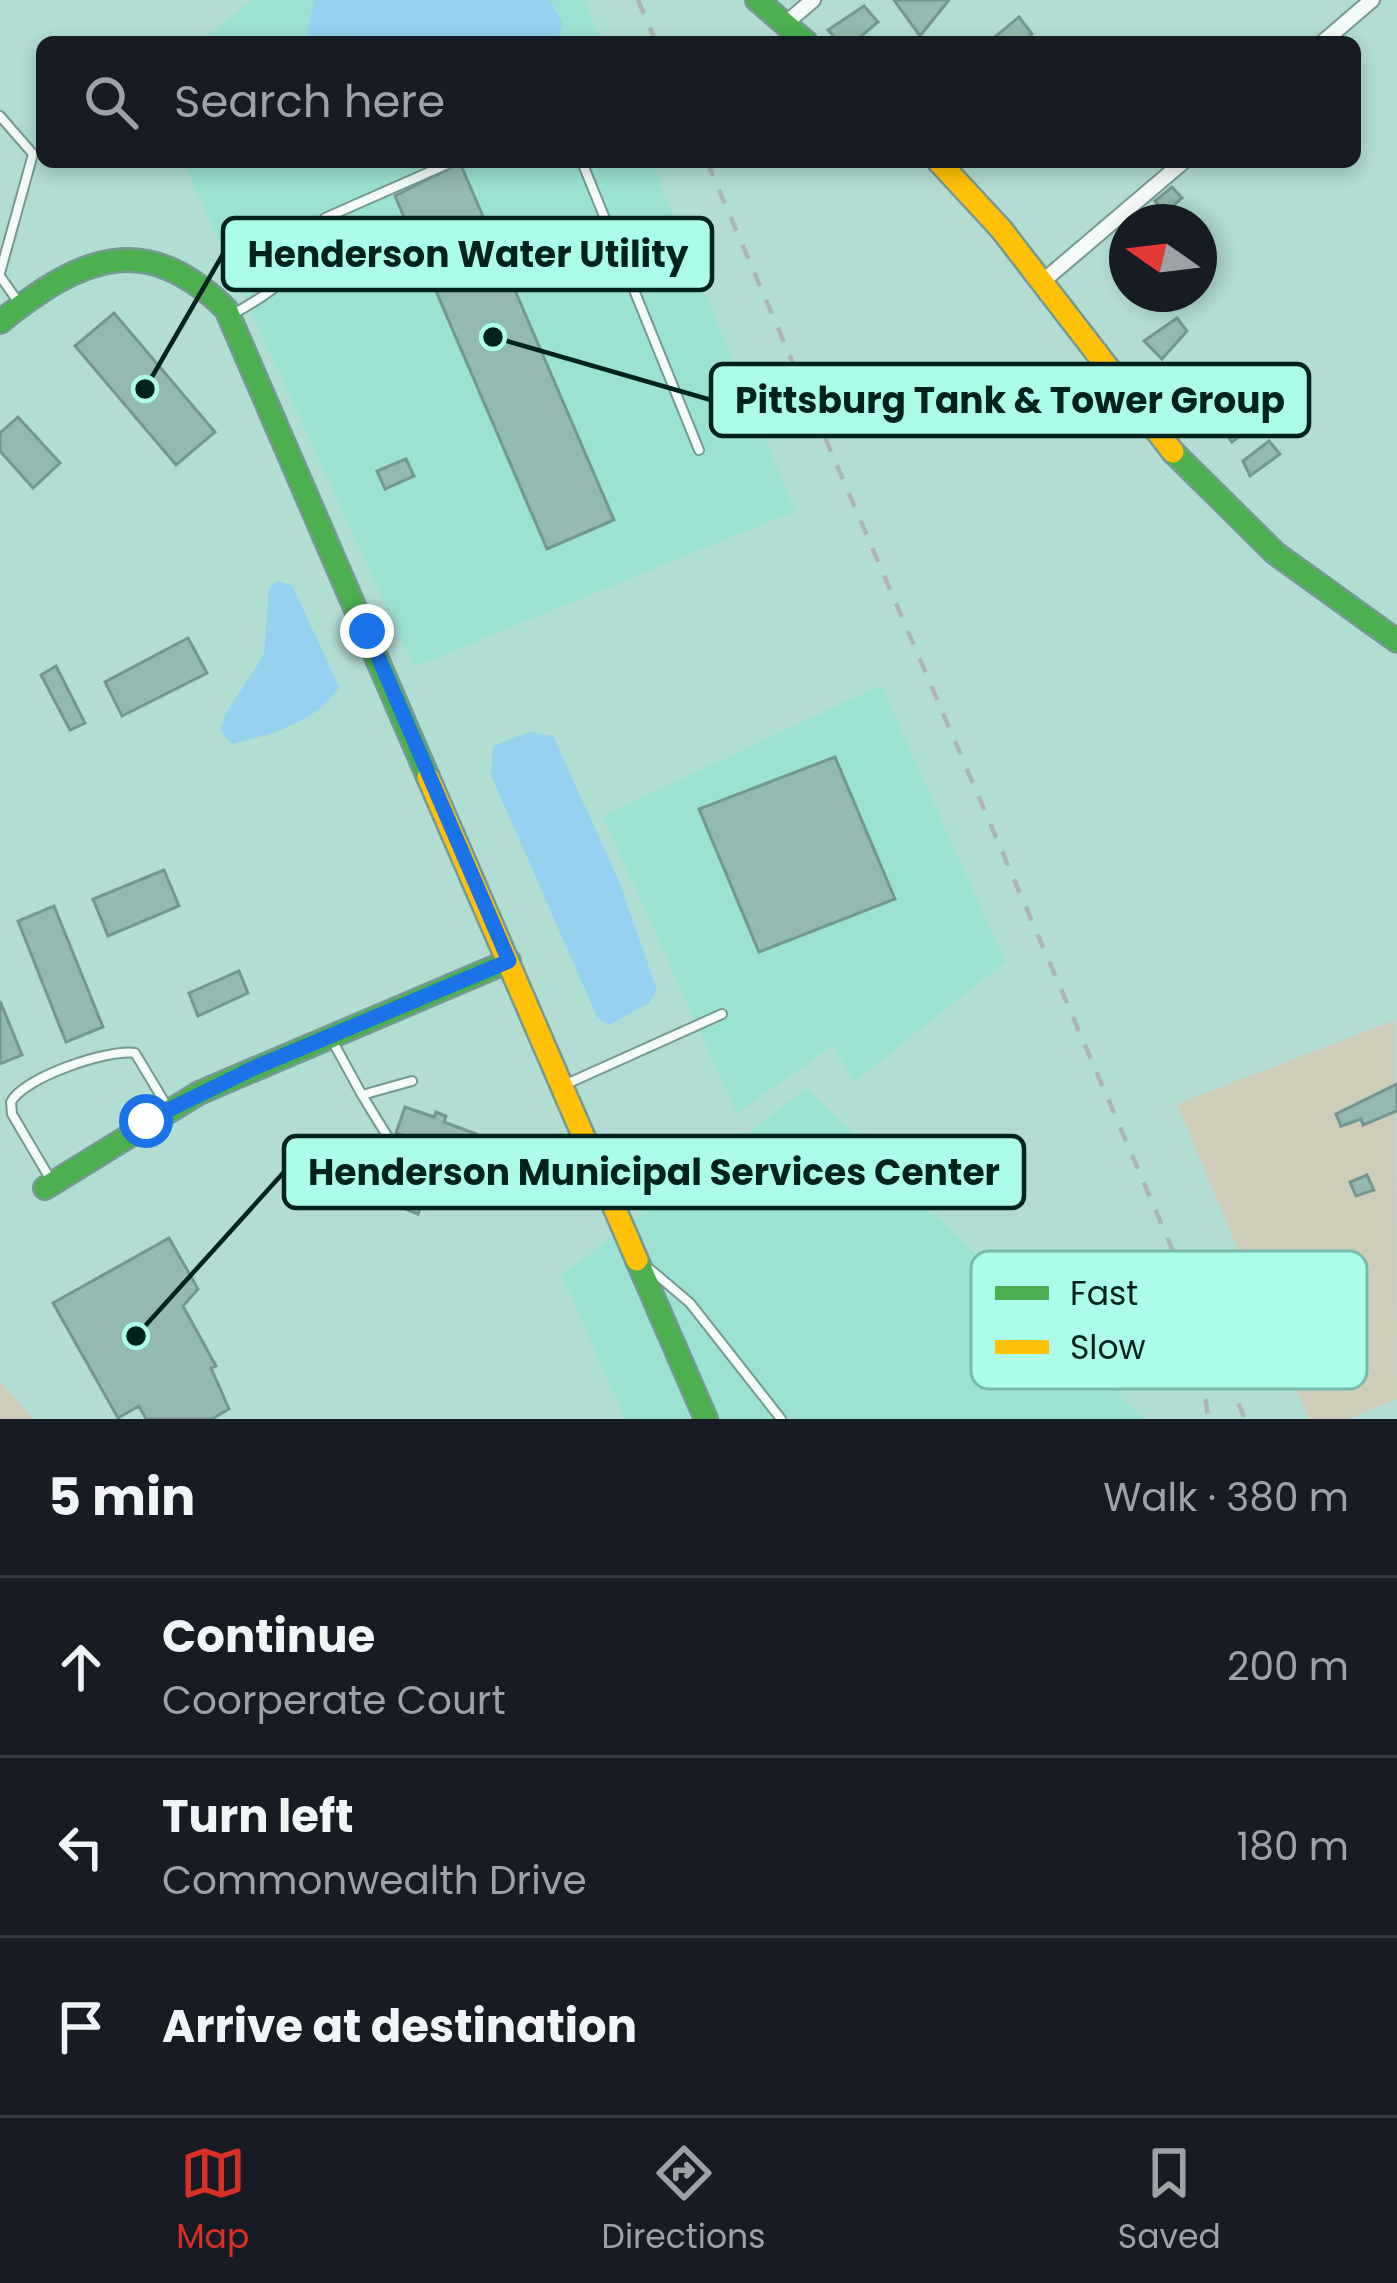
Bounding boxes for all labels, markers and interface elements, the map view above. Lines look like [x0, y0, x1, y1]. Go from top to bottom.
search box [36, 36, 1361, 168]
icon: search [78, 69, 144, 135]
text: Search here [174, 70, 445, 133]
north arrow [1109, 204, 1217, 312]
callout: Henderson Water Utility [223, 218, 712, 290]
text: Henderson Water Utility [247, 229, 689, 280]
callout: Pittsburg Tank & Tower Group [711, 364, 1309, 436]
text: Pittsburg Tank & Tower Group [735, 375, 1285, 426]
route end [340, 604, 394, 658]
route start [119, 1094, 173, 1148]
callout: Henderson Municipal Services Center [284, 1136, 1024, 1208]
text: Henderson Municipal Services Center [308, 1147, 1000, 1198]
legend [971, 1251, 1367, 1389]
text: Fast [1070, 1270, 1138, 1317]
text: Slow [1070, 1324, 1146, 1371]
text: 5 min [48, 1461, 195, 1533]
text: Walk · 380 m [1103, 1470, 1349, 1525]
text: Continue [162, 1605, 375, 1668]
icon: ahead [48, 1634, 114, 1700]
text: 200 m [1227, 1639, 1349, 1694]
text: Coorperate Court [162, 1673, 506, 1728]
text: Turn left [162, 1785, 354, 1848]
icon: left [48, 1814, 114, 1880]
text: 180 m [1237, 1819, 1349, 1874]
text: Commonwealth Drive [162, 1853, 587, 1908]
icon: arrive [48, 1994, 114, 2060]
text: Arrive at destination [162, 1995, 637, 2058]
tab: Map [176, 2140, 249, 2262]
tab: Directions [602, 2140, 765, 2262]
tab: Saved [1118, 2140, 1221, 2262]

